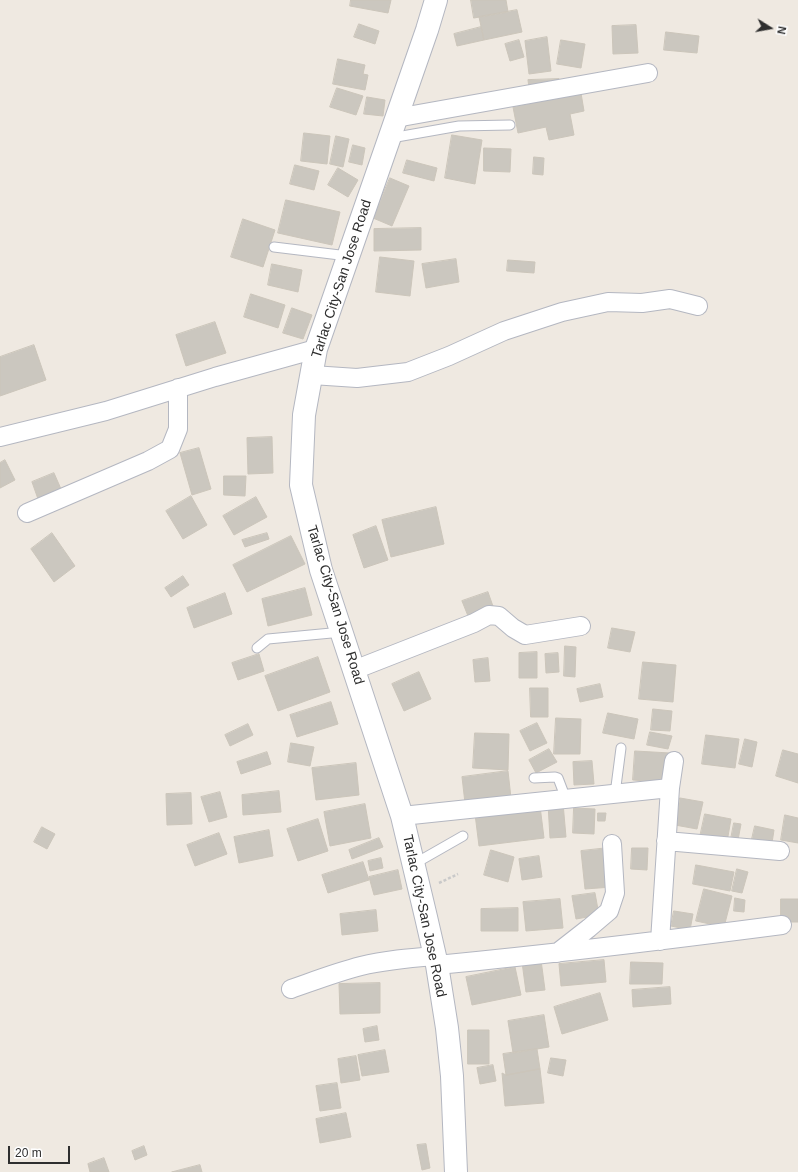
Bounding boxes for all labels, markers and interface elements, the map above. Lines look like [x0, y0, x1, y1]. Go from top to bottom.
north arrow [750, 8, 790, 48]
text: N [775, 25, 788, 35]
street label: Tarlac City-San Jose Road [308, 198, 376, 360]
street label: Tarlac City-San Jose Road [303, 523, 367, 687]
street label: Tarlac City-San Jose Road [399, 833, 449, 999]
scale bar [10, 1138, 72, 1164]
text: 20 m [15, 1146, 42, 1160]

